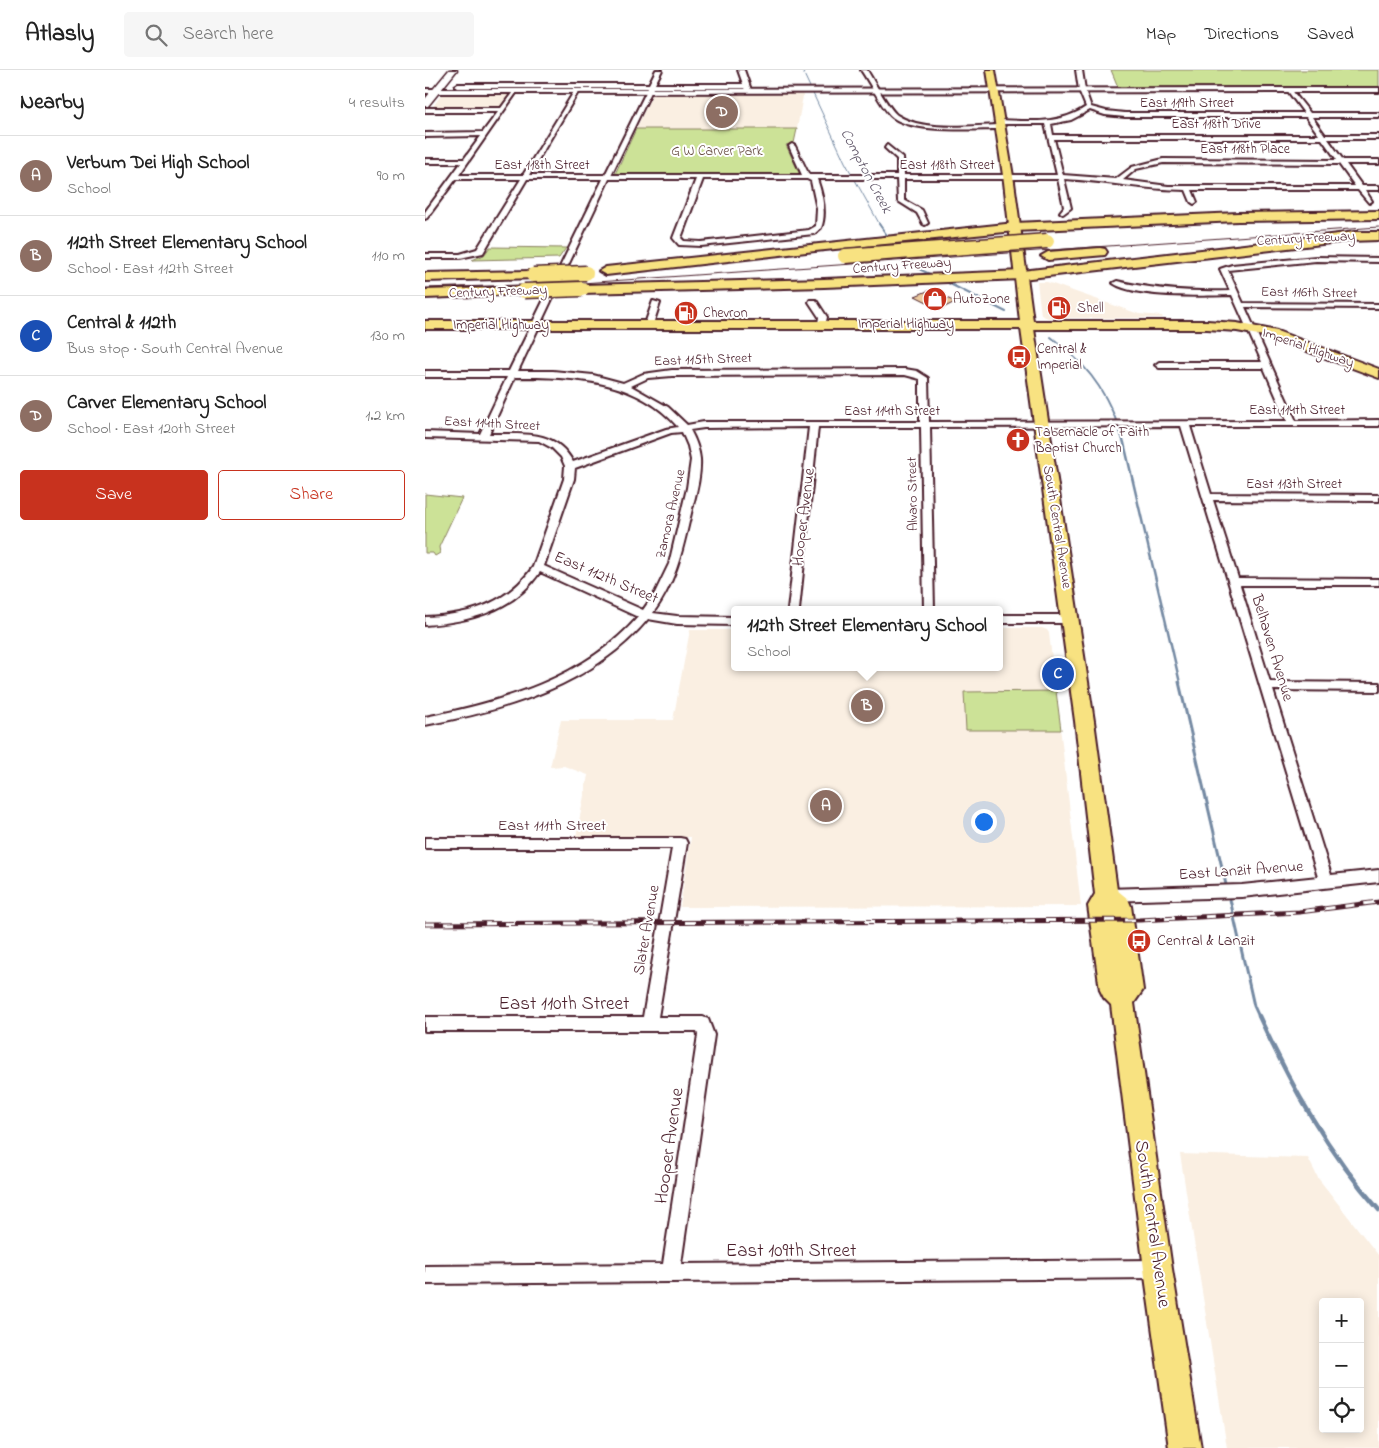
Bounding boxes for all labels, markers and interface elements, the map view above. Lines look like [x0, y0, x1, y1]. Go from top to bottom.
search box [124, 12, 474, 57]
text: Atlasly [25, 17, 94, 52]
icon: search [142, 21, 170, 49]
text: Search here [182, 21, 273, 48]
text: Map [1146, 22, 1176, 48]
text: Directions [1204, 22, 1279, 48]
text: Saved [1307, 22, 1354, 48]
text: Nearby [20, 88, 84, 118]
text: 4 results [349, 91, 405, 115]
pin: D [706, 93, 738, 131]
street label: East 119th Street [1140, 93, 1235, 114]
street label: East 118th Drive [1171, 114, 1262, 135]
water label: Compton Creek [835, 125, 898, 218]
street label: East 118th Place [1200, 139, 1291, 160]
park label: G W Carver Park [671, 141, 764, 162]
text: Verbum Dei High School [67, 150, 249, 177]
street label: East 118th Street [494, 155, 590, 176]
street label: East 118th Street [899, 155, 995, 176]
text: A [31, 164, 41, 188]
text: 90 m [377, 164, 405, 188]
text: School [67, 177, 111, 201]
street label: Century Freeway [1256, 226, 1356, 253]
text: 112th Street Elementary School [67, 230, 307, 257]
text: B [31, 244, 41, 268]
text: 110 m [371, 244, 405, 268]
street label: Century Freeway [852, 252, 952, 281]
text: School · East 112th Street [67, 257, 234, 281]
street label: Century Freeway [448, 280, 548, 305]
street label: East 116th Street [1261, 282, 1358, 304]
shop icon: AutoZone [922, 286, 948, 312]
place label: AutoZone [953, 289, 1011, 310]
fuel station icon: Shell [1046, 295, 1072, 321]
place label: Shell [1077, 298, 1104, 319]
fuel station icon: Chevron [673, 300, 699, 326]
place label: Chevron [703, 303, 748, 324]
text: Central & 112th [67, 310, 176, 337]
street label: Imperial Highway [858, 314, 954, 336]
street label: Imperial Highway [453, 315, 549, 337]
street label: Imperial Highway [1259, 322, 1357, 375]
text: C [32, 324, 40, 348]
text: 130 m [370, 324, 405, 348]
text: Bus stop · South Central Avenue [67, 337, 283, 361]
place label: Central & Imperial [1037, 339, 1087, 376]
bus stop icon: Central & Imperial [1006, 344, 1032, 370]
street label: East 115th Street [653, 348, 753, 372]
text: Carver Elementary School [67, 390, 266, 417]
street label: East 114th Street [1249, 400, 1345, 421]
street label: East 114th Street [844, 401, 940, 422]
text: D [30, 404, 42, 428]
text: 1.2 km [365, 404, 405, 428]
street label: East 114th Street [443, 411, 541, 437]
text: School · East 120th Street [67, 417, 235, 441]
place label: Tabernacle of Faith Baptist Church [1034, 422, 1149, 459]
church icon: Tabernacle of Faith Baptist Church [1005, 427, 1031, 453]
street label: Alvaro Street [902, 456, 924, 531]
street label: South Central Avenue [1037, 464, 1077, 591]
street label: Hooper Avenue [786, 466, 822, 567]
street label: Zamora Avenue [651, 467, 692, 561]
button: Save [20, 470, 208, 520]
button: Share [218, 470, 405, 520]
street label: East 113th Street [1246, 474, 1342, 495]
street label: East 112th Street [550, 545, 662, 611]
street label: Belhaven Avenue [1244, 591, 1300, 705]
popup [731, 606, 1003, 671]
text: 112th Street Elementary School [747, 613, 987, 640]
text: School [747, 640, 791, 664]
pin: C [1042, 655, 1074, 693]
pin: B [851, 687, 883, 725]
pin: A [810, 787, 842, 825]
your location [971, 809, 997, 835]
street label: East 111th Street [498, 814, 607, 838]
street label: East Lanzit Avenue [1178, 855, 1305, 887]
street label: Slater Avenue [627, 882, 667, 977]
bus stop icon: Central & Lanzit [1126, 928, 1152, 954]
place label: Central & Lanzit [1157, 929, 1256, 953]
street label: East 110th Street [499, 991, 630, 1018]
street label: Hooper Avenue [648, 1086, 692, 1206]
street label: South Central Avenue [1127, 1139, 1177, 1310]
street label: East 109th Street [726, 1238, 857, 1265]
map controls [1319, 1298, 1364, 1433]
button: + [1319, 1298, 1364, 1343]
button: − [1319, 1343, 1364, 1388]
button: locate [1319, 1388, 1364, 1433]

